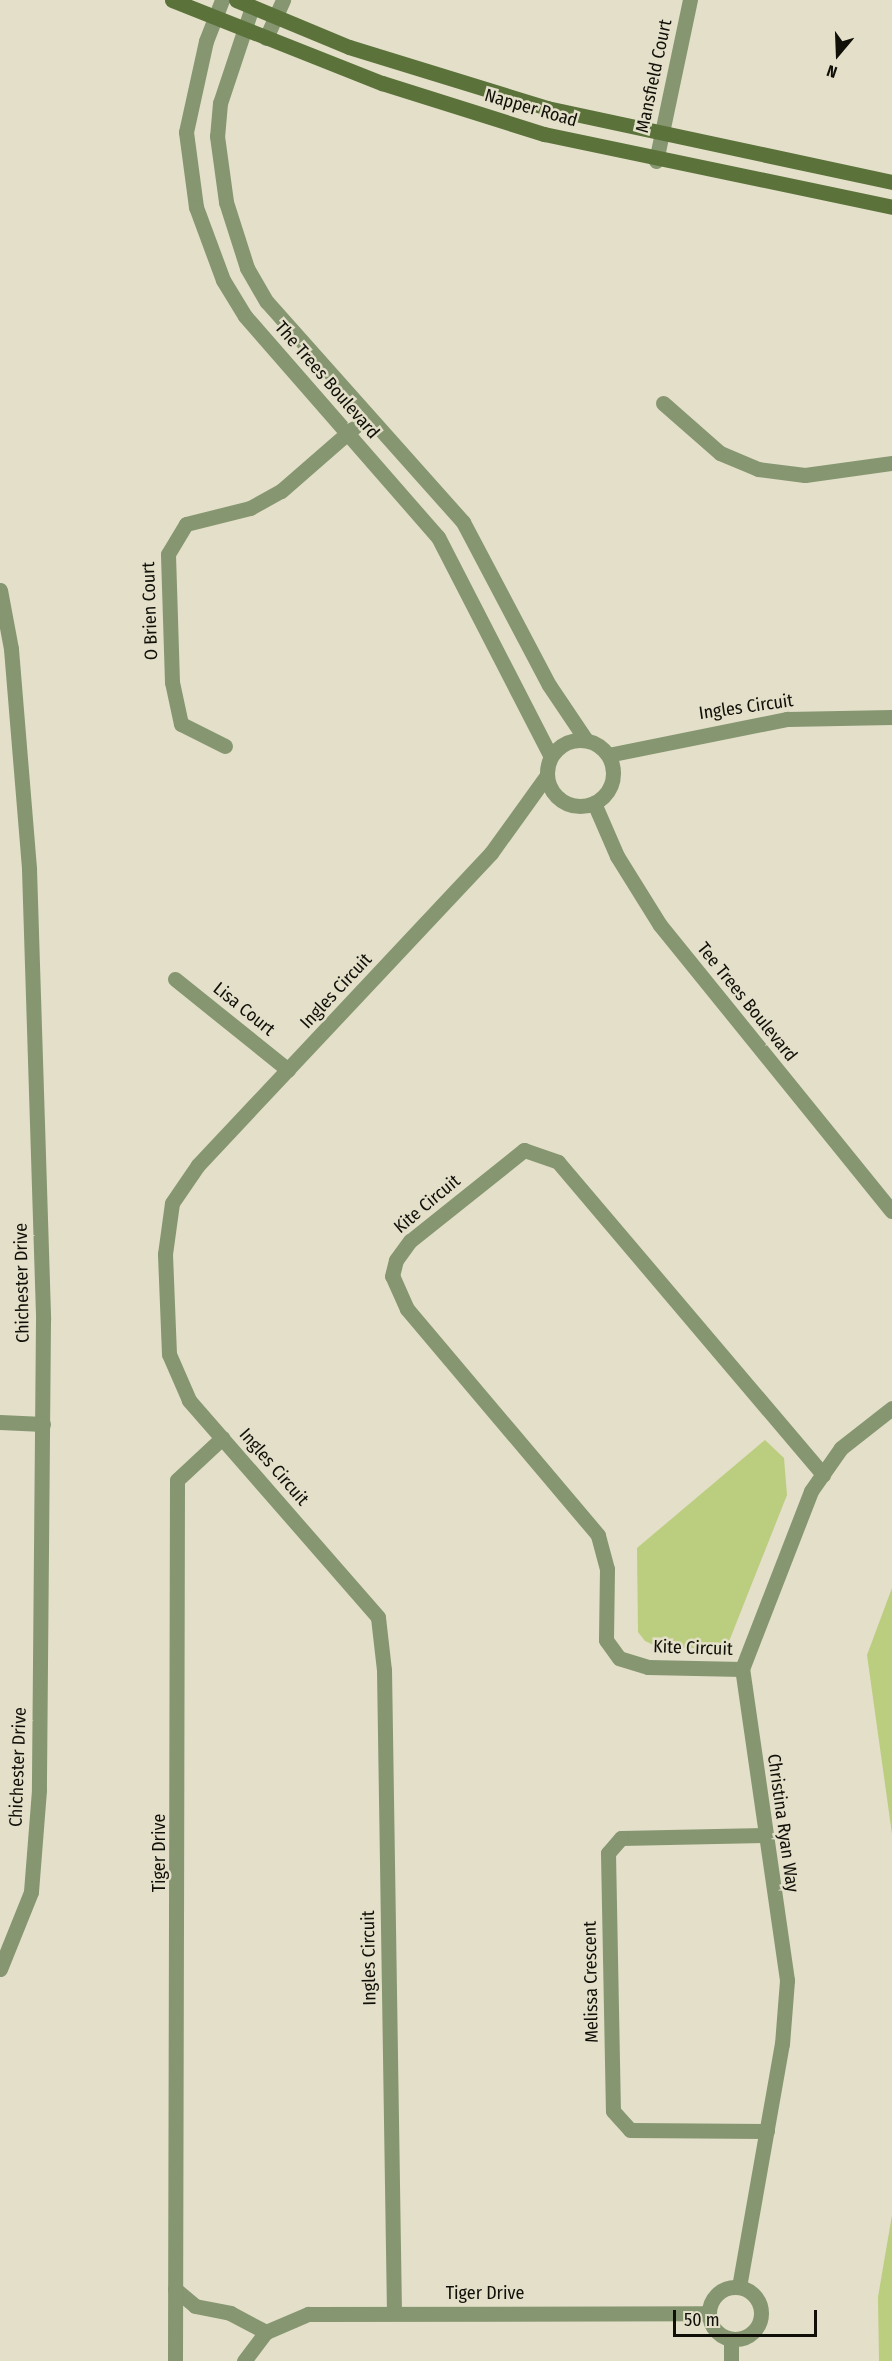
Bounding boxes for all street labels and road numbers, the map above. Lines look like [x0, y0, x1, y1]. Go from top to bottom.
street label: Mansfield Court [631, 17, 677, 135]
street label: Napper Road [482, 84, 580, 132]
street label: The Trees Boulevard [270, 317, 384, 443]
street label: O Brien Court [137, 561, 163, 661]
street label: Ingles Circuit [697, 690, 795, 724]
street label: Tee Trees Boulevard [692, 938, 802, 1066]
street label: Ingles Circuit [296, 949, 376, 1033]
street label: Lisa Court [209, 978, 279, 1040]
street label: Kite Circuit [390, 1170, 464, 1238]
street label: Chichester Drive [10, 1223, 34, 1343]
street label: Ingles Circuit [235, 1424, 313, 1510]
street label: Kite Circuit [653, 1636, 733, 1660]
street label: Chichester Drive [5, 1707, 31, 1827]
street label: Christina Ryan Way [763, 1752, 803, 1894]
street label: Tiger Drive [148, 1814, 170, 1892]
street label: Ingles Circuit [357, 1910, 381, 2006]
street label: Melissa Crescent [579, 1921, 603, 2043]
street label: Tiger Drive [446, 2282, 524, 2304]

